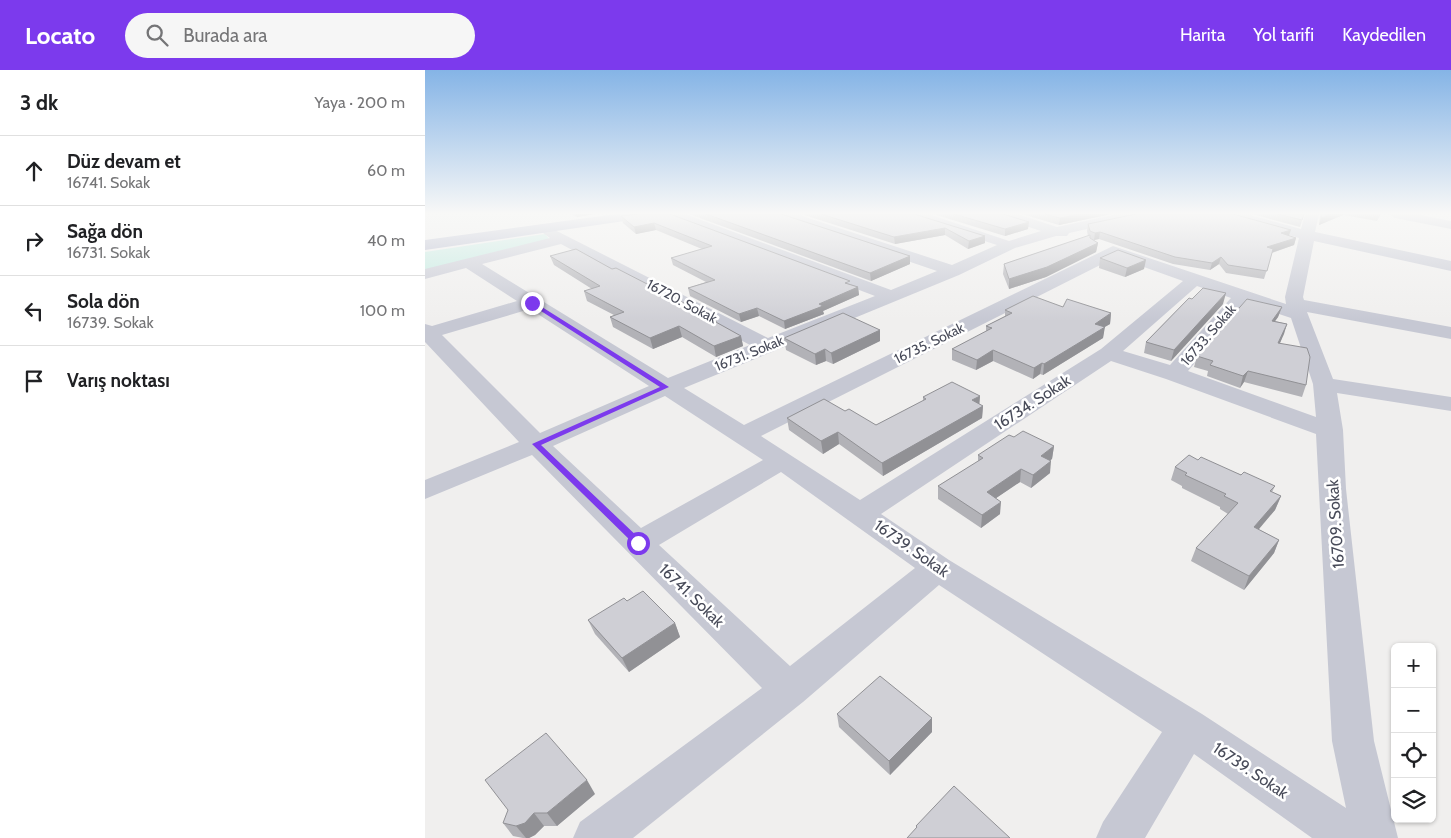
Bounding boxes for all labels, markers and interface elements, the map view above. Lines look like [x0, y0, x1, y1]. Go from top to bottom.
search box [125, 13, 475, 58]
text: Locato [25, 21, 95, 50]
icon: search [143, 21, 171, 49]
text: Burada ara [183, 24, 267, 47]
text: Harita [1180, 24, 1225, 46]
text: Yol tarifi [1253, 24, 1314, 46]
text: Kaydedilen [1342, 24, 1426, 46]
text: 3 dk [20, 90, 58, 115]
text: Yaya · 200 m [315, 93, 405, 112]
text: Düz devam et [67, 150, 181, 173]
icon: ahead [20, 157, 48, 185]
text: 60 m [367, 161, 405, 180]
text: 16741. Sokak [67, 173, 150, 192]
text: Sağa dön [67, 220, 143, 243]
icon: right [20, 227, 48, 255]
text: 40 m [367, 231, 405, 250]
text: 16731. Sokak [67, 243, 150, 262]
street label: 16720. Sokak [644, 275, 721, 327]
text: Sola dön [67, 290, 140, 313]
route end [521, 292, 544, 315]
icon: left [20, 297, 48, 325]
street label: 16733. Sokak [1176, 300, 1240, 369]
text: 100 m [360, 301, 405, 320]
text: 16739. Sokak [67, 313, 154, 332]
street label: 16735. Sokak [891, 318, 968, 368]
street label: 16731. Sokak [712, 331, 787, 375]
icon: arrive [20, 367, 48, 395]
text: Varış noktası [67, 369, 170, 392]
street label: 16734. Sokak [991, 370, 1075, 434]
street label: 16709. Sokak [1323, 478, 1348, 569]
street label: 16739. Sokak [871, 516, 953, 582]
route start [627, 532, 650, 555]
street label: 16741. Sokak [655, 560, 729, 632]
map controls [1391, 643, 1436, 823]
button: + [1391, 643, 1436, 688]
button: − [1391, 688, 1436, 733]
button: locate [1391, 733, 1436, 778]
street label: 16739. Sokak [1210, 738, 1293, 803]
button: layers [1391, 778, 1436, 823]

